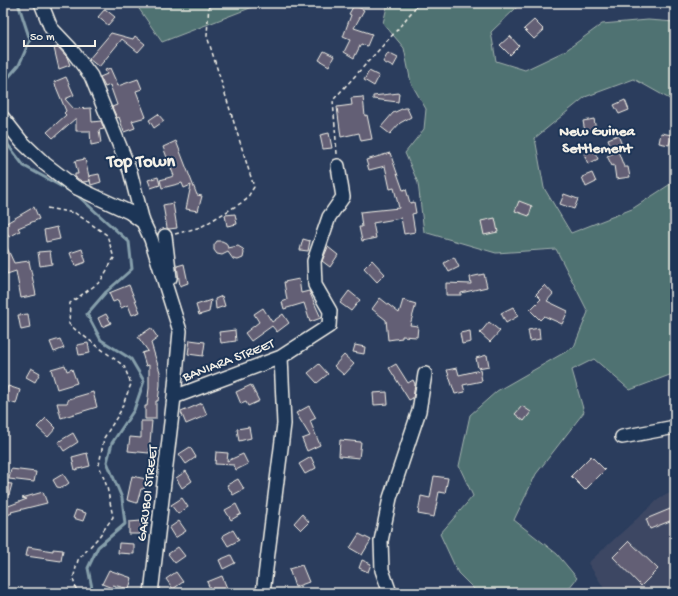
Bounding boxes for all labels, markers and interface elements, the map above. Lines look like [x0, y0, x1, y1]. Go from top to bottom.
scale bar [24, 22, 95, 48]
text: 50 m [30, 31, 55, 45]
district label: New Guinea Settlement [559, 123, 635, 158]
district label: Top Town [105, 152, 176, 173]
street label: BANIARA STREET [180, 336, 278, 387]
street label: GARUBOI STREET [134, 444, 163, 542]

